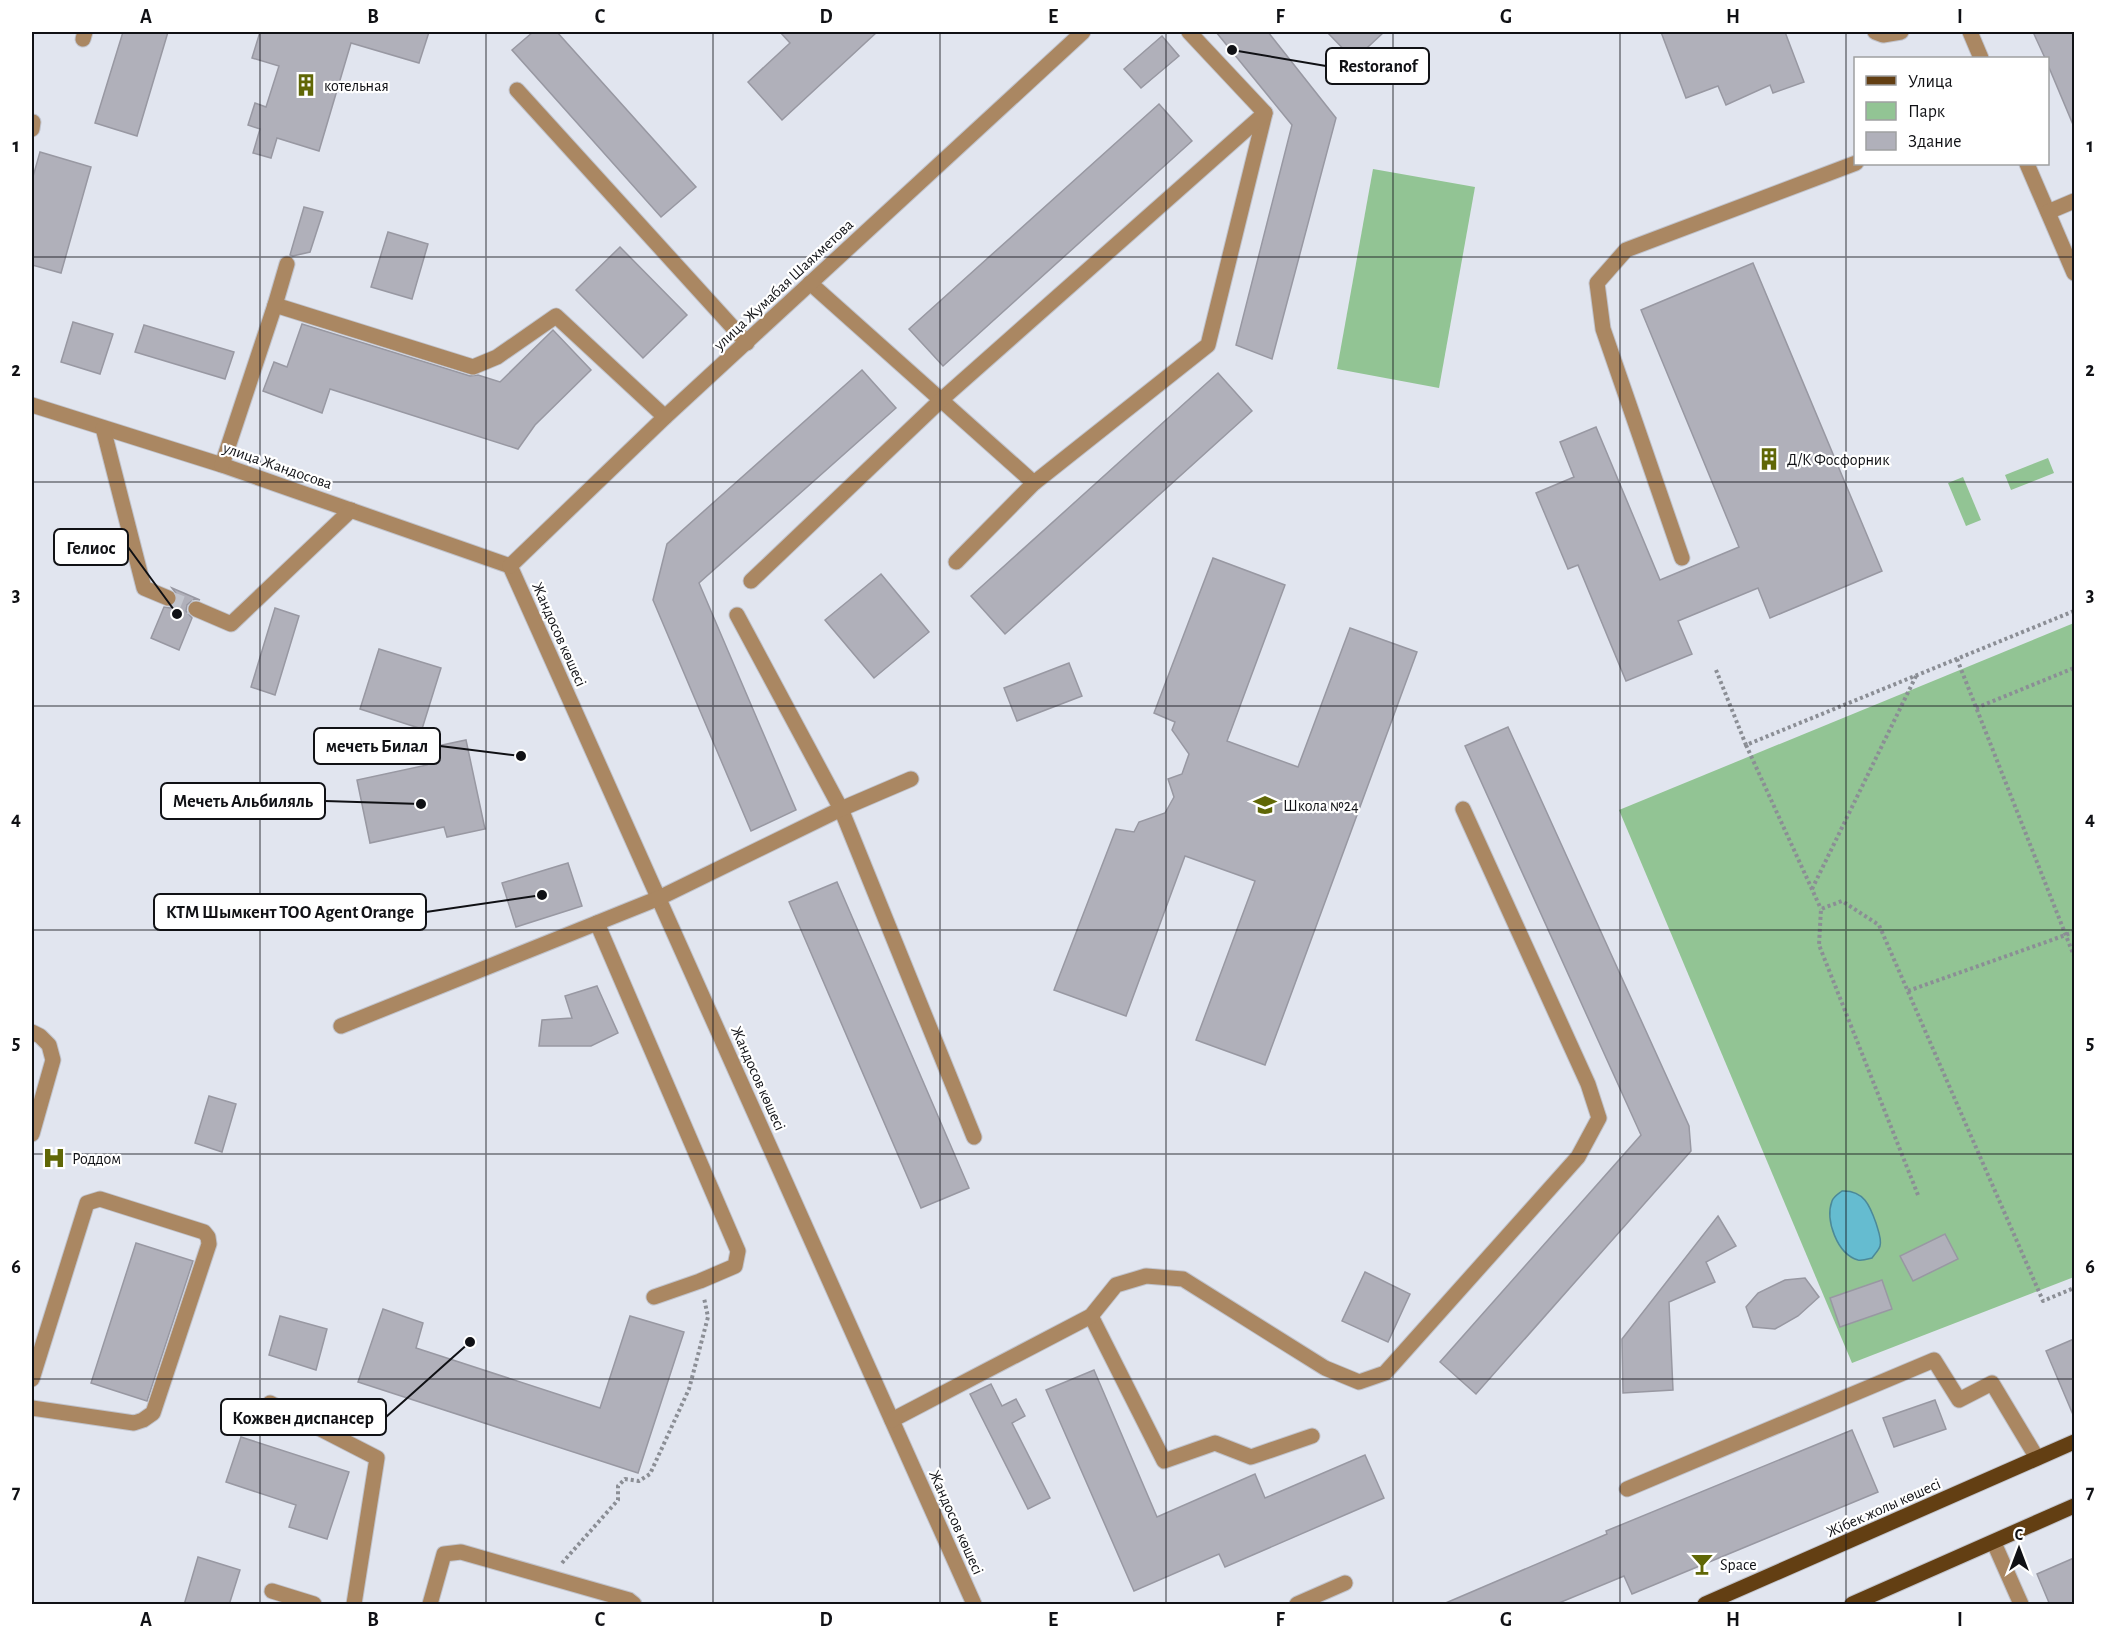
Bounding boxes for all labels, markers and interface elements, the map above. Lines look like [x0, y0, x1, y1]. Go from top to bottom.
text: A [140, 7, 152, 27]
text: B [367, 7, 379, 27]
text: C [595, 7, 606, 27]
text: D [819, 7, 833, 27]
text: E [1048, 7, 1058, 27]
text: F [1275, 7, 1285, 27]
text: G [1500, 7, 1512, 27]
text: H [1726, 7, 1740, 27]
text: I [1957, 7, 1963, 27]
callout: Restoranof [1326, 48, 1429, 84]
legend [1854, 57, 2049, 165]
text: Restoranof [1339, 58, 1419, 76]
building icon: котельная [293, 72, 319, 98]
text: Улица [1908, 73, 1953, 91]
place label: котельная [324, 78, 389, 94]
text: Парк [1908, 103, 1946, 121]
text: Здание [1908, 133, 1962, 151]
text: 1 [12, 136, 20, 156]
text: 1 [2086, 136, 2094, 156]
street label: улица Жумабая Шаяхметова [710, 216, 857, 355]
text: 2 [11, 360, 21, 380]
text: 2 [2085, 360, 2095, 380]
street label: улица Жандосова [220, 439, 334, 493]
building icon: Д/К Фосфорник [1756, 446, 1782, 472]
place label: Д/К Фосфорник [1787, 452, 1890, 468]
callout: Гелиос [54, 529, 128, 565]
text: Гелиос [66, 540, 116, 558]
street label: Жандосов көшесі [529, 580, 589, 689]
text: 3 [12, 585, 20, 605]
text: 3 [2086, 585, 2094, 605]
callout: мечеть Билал [314, 728, 440, 764]
text: мечеть Билал [326, 738, 428, 756]
callout: Мечеть Альбиляль [161, 783, 325, 819]
school or university icon: Школа №24 [1252, 792, 1278, 818]
text: Мечеть Альбиляль [173, 793, 314, 811]
place label: Школа №24 [1283, 798, 1359, 814]
text: 4 [11, 809, 21, 829]
text: 4 [2085, 809, 2095, 829]
callout: KTM Шымкент ТОО Agent Orange [154, 894, 426, 930]
text: KTM Шымкент ТОО Agent Orange [166, 904, 414, 922]
street label: Жандосов көшесі [728, 1024, 788, 1133]
text: 5 [12, 1033, 20, 1053]
text: 5 [2086, 1033, 2094, 1053]
hospital icon: Роддом [41, 1145, 67, 1171]
place label: Роддом [72, 1151, 121, 1167]
text: 6 [11, 1257, 21, 1277]
text: 6 [2085, 1257, 2095, 1277]
callout: Кожвен диспансер [221, 1399, 386, 1435]
text: Кожвен диспансер [232, 1410, 374, 1428]
street label: Жандосов көшесі [926, 1468, 986, 1577]
street label: Жібек жолы көшесі [1824, 1476, 1943, 1540]
text: 7 [12, 1482, 21, 1502]
text: 7 [2086, 1482, 2095, 1502]
north arrow [1989, 1519, 2049, 1579]
text: С [2015, 1527, 2024, 1543]
bar icon: Space [1689, 1551, 1715, 1577]
place label: Space [1720, 1557, 1757, 1573]
text: A [140, 1610, 152, 1630]
text: B [367, 1610, 379, 1630]
text: C [595, 1610, 606, 1630]
text: D [819, 1610, 833, 1630]
text: E [1048, 1610, 1058, 1630]
text: F [1275, 1610, 1285, 1630]
text: G [1500, 1610, 1512, 1630]
text: H [1726, 1610, 1740, 1630]
text: I [1957, 1610, 1963, 1630]

